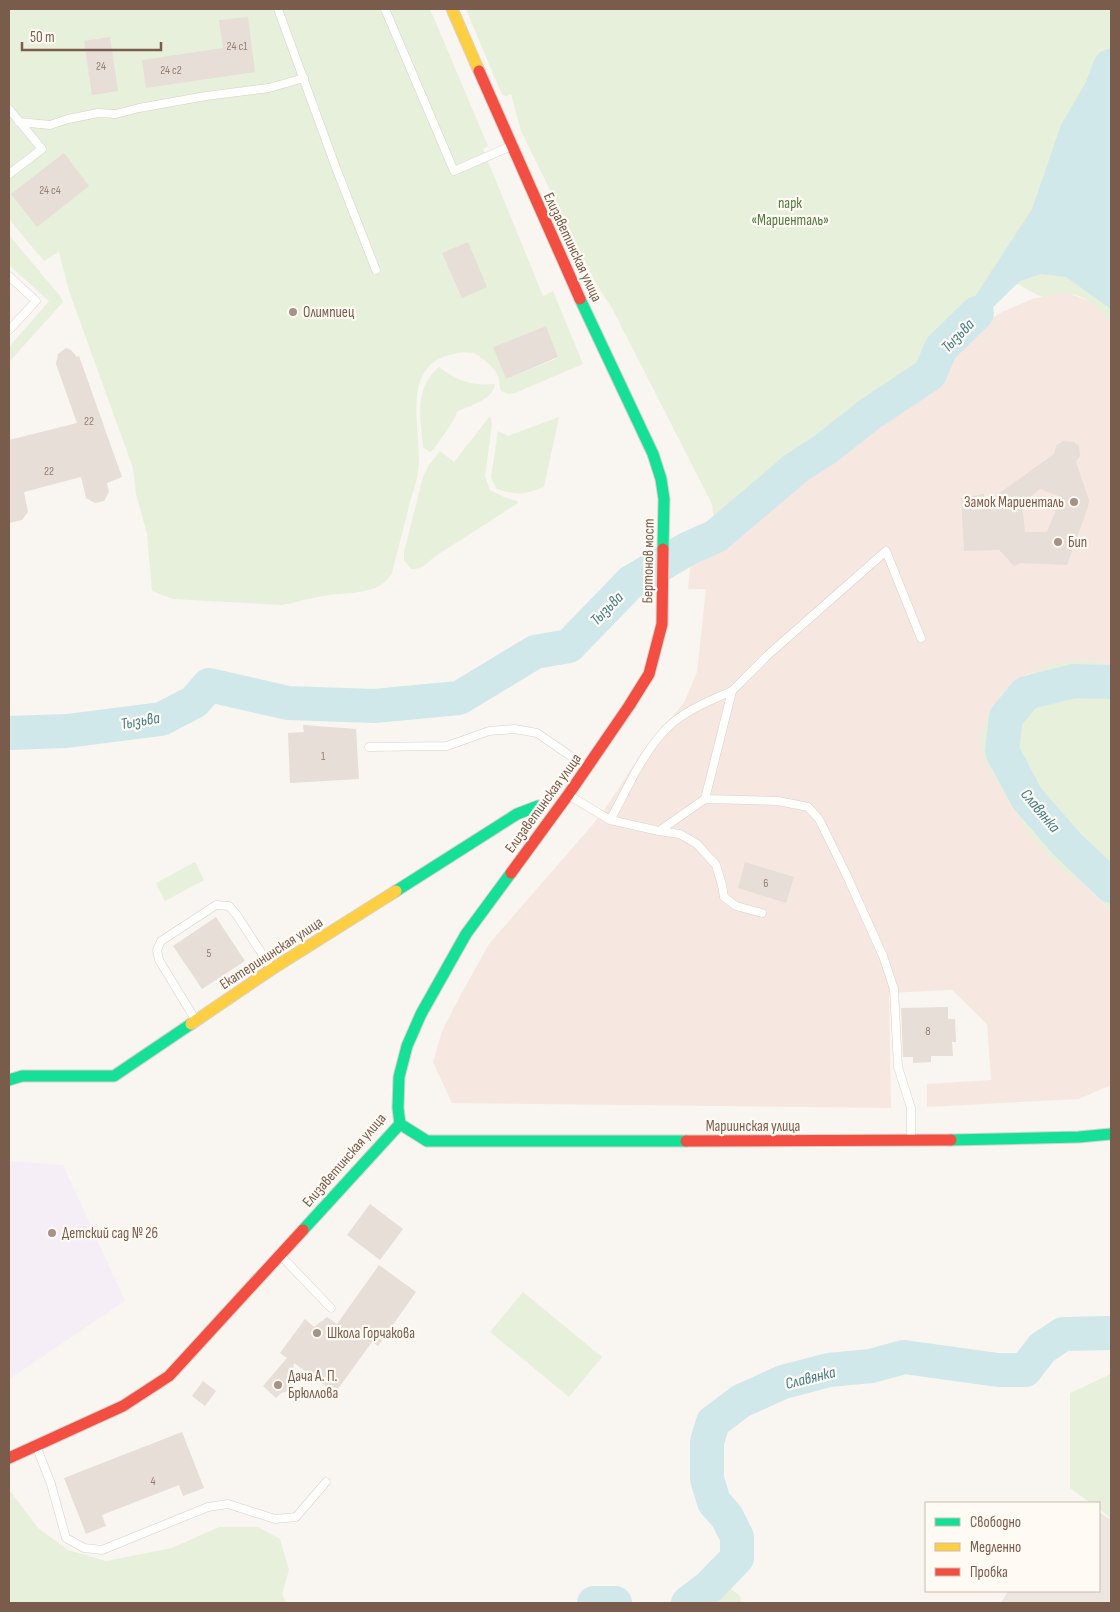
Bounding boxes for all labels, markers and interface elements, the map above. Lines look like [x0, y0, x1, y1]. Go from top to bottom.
scale bar [22, 20, 161, 52]
text: 50 m [30, 28, 55, 47]
house number: 24 с1 [227, 39, 248, 54]
house number: 24 [96, 59, 106, 74]
house number: 24 с2 [160, 63, 182, 78]
house number: 24 с4 [39, 183, 61, 198]
street label: Елизаветинская улица [539, 190, 606, 305]
park label: парк «Мариенталь» [751, 194, 829, 230]
place label: Олимпиец [303, 303, 355, 322]
marker: Олимпиец [287, 306, 299, 318]
water label: Тызьва [938, 315, 979, 357]
house number: 22 [84, 414, 94, 429]
house number: 22 [44, 464, 54, 479]
place label: Замок Мариенталь [964, 493, 1064, 512]
marker: Замок Мариенталь [1068, 496, 1080, 508]
street label: Бертонов мост [638, 518, 659, 604]
place label: Бип [1068, 533, 1087, 552]
marker: Бип [1052, 536, 1064, 548]
water label: Тызьва [587, 588, 628, 630]
water label: Тызьва [119, 709, 162, 734]
house number: 1 [321, 749, 326, 764]
street label: Елизаветинская улица [501, 750, 586, 857]
water label: Славянка [1016, 785, 1064, 837]
house number: 6 [763, 876, 769, 891]
street label: Екатерининская улица [216, 913, 327, 994]
house number: 5 [207, 946, 212, 961]
house number: 8 [925, 1024, 931, 1039]
street label: Елизаветинская улица [298, 1109, 390, 1211]
street label: Мариинская улица [706, 1117, 801, 1136]
place label: Детский сад № 26 [62, 1224, 158, 1243]
marker: Детский сад № 26 [46, 1227, 58, 1239]
place label: Школа Горчакова [327, 1324, 415, 1343]
marker: Школа Горчакова [311, 1327, 323, 1339]
water label: Славянка [783, 1363, 838, 1394]
place label: Дача А. П. Брюллова [288, 1367, 339, 1403]
marker: Дача А. П. Брюллова [272, 1379, 284, 1391]
house number: 4 [150, 1474, 156, 1489]
legend [925, 1502, 1100, 1592]
text: Свободно [970, 1513, 1021, 1532]
text: Медленно [970, 1538, 1021, 1557]
text: Пробка [970, 1563, 1008, 1582]

